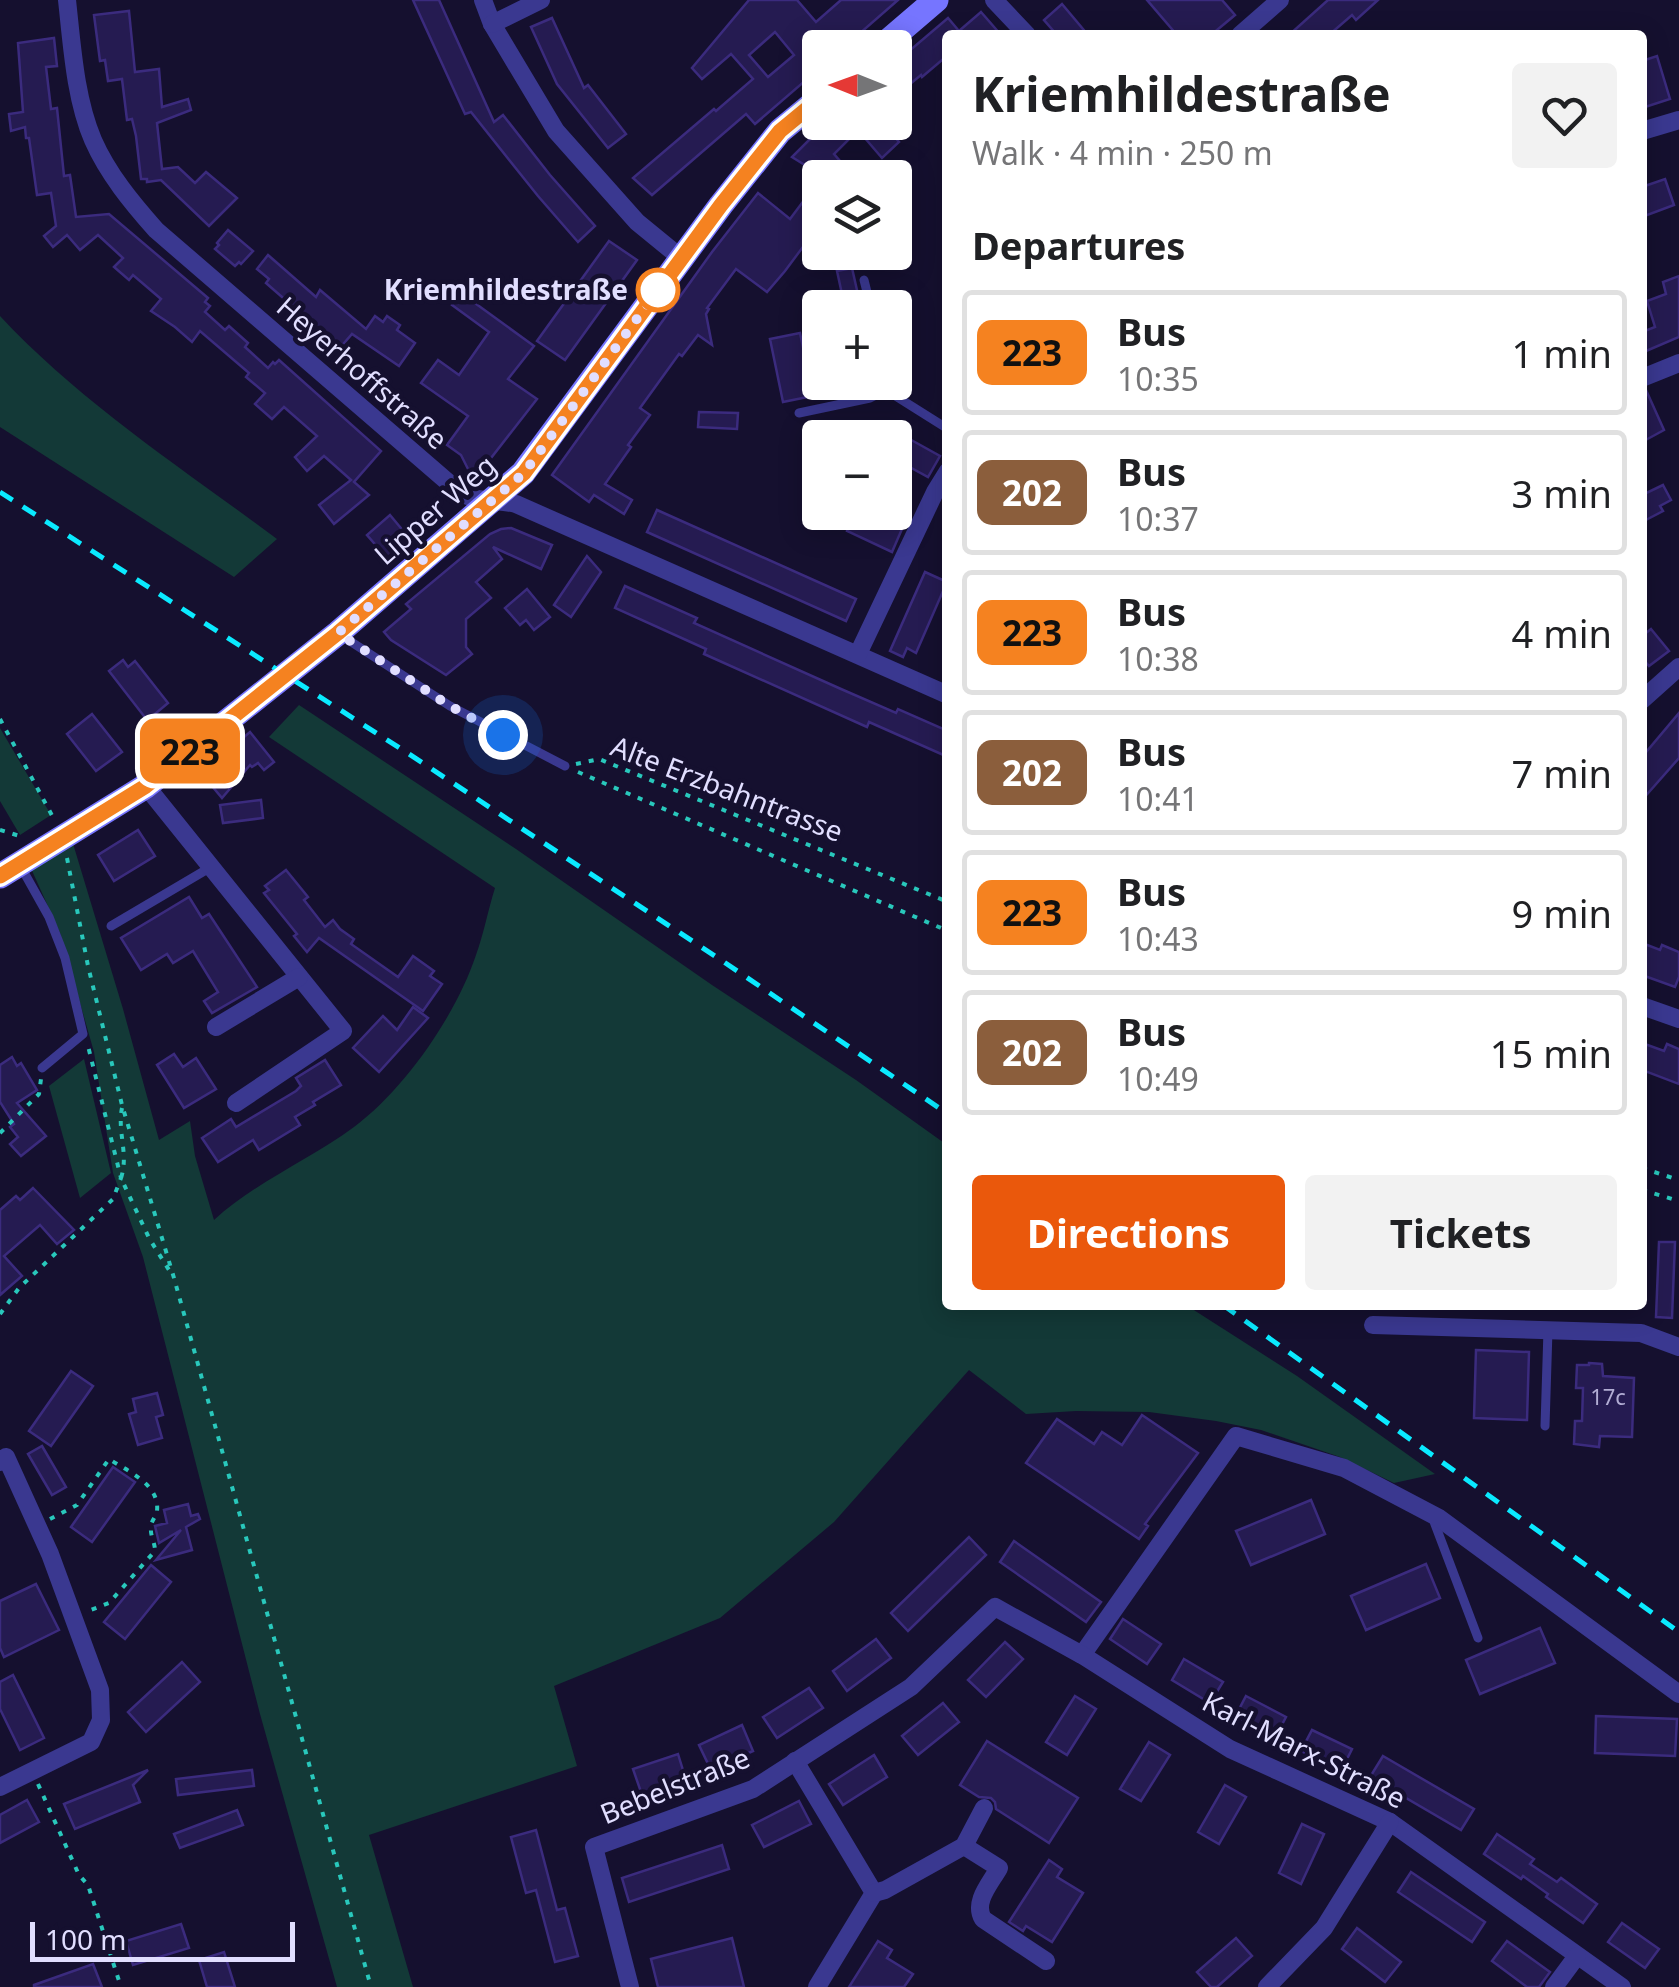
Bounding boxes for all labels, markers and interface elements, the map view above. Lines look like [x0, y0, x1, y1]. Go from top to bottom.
north arrow [802, 30, 912, 140]
map controls [802, 30, 912, 530]
text: Kriemhildestraße [972, 61, 1391, 126]
button: heart [1512, 63, 1617, 168]
text: Walk · 4 min · 250 m [972, 131, 1273, 174]
button: layers [802, 160, 912, 270]
text: Departures [972, 219, 1185, 271]
marker: Kriemhildestraße [637, 269, 679, 311]
place label: Kriemhildestraße [384, 270, 628, 308]
street label: Heyerhoffstraße [269, 287, 456, 457]
button: + [802, 290, 912, 400]
text: Bus [1117, 305, 1186, 357]
text: 1 min [1512, 327, 1612, 379]
text: 223 [1002, 329, 1062, 376]
text: 10:35 [1117, 357, 1199, 400]
button: − [802, 420, 912, 530]
text: Bus [1117, 445, 1186, 497]
street label: Lipper Weg [365, 446, 503, 573]
text: 3 min [1512, 467, 1612, 519]
text: 202 [1002, 469, 1062, 516]
text: 10:37 [1117, 497, 1199, 540]
text: Bus [1117, 585, 1186, 637]
text: 4 min [1512, 607, 1612, 659]
text: 223 [1002, 609, 1062, 656]
text: 10:38 [1117, 637, 1199, 680]
your location [478, 710, 528, 760]
line badge: 223 [132, 718, 248, 784]
text: Bus [1117, 725, 1186, 777]
street label: Alte Erzbahntrasse [606, 726, 849, 850]
text: 223 [160, 728, 220, 775]
text: 7 min [1512, 747, 1612, 799]
text: 202 [1002, 749, 1062, 796]
text: 10:41 [1117, 777, 1199, 820]
text: Bus [1117, 865, 1186, 917]
text: 9 min [1512, 887, 1612, 939]
text: 223 [1002, 889, 1062, 936]
text: 10:43 [1117, 917, 1199, 960]
text: Bus [1117, 1005, 1186, 1057]
text: 15 min [1490, 1027, 1612, 1079]
text: 202 [1002, 1029, 1062, 1076]
text: 10:49 [1117, 1057, 1199, 1100]
button: Directions [972, 1175, 1285, 1290]
button: Tickets [1305, 1175, 1617, 1290]
house number: 17c [1590, 1381, 1626, 1411]
street label: Karl-Marx-Straße [1196, 1682, 1412, 1817]
street label: Bebelstraße [594, 1738, 755, 1832]
scale bar [30, 1917, 295, 1962]
text: 100 m [45, 1920, 127, 1958]

